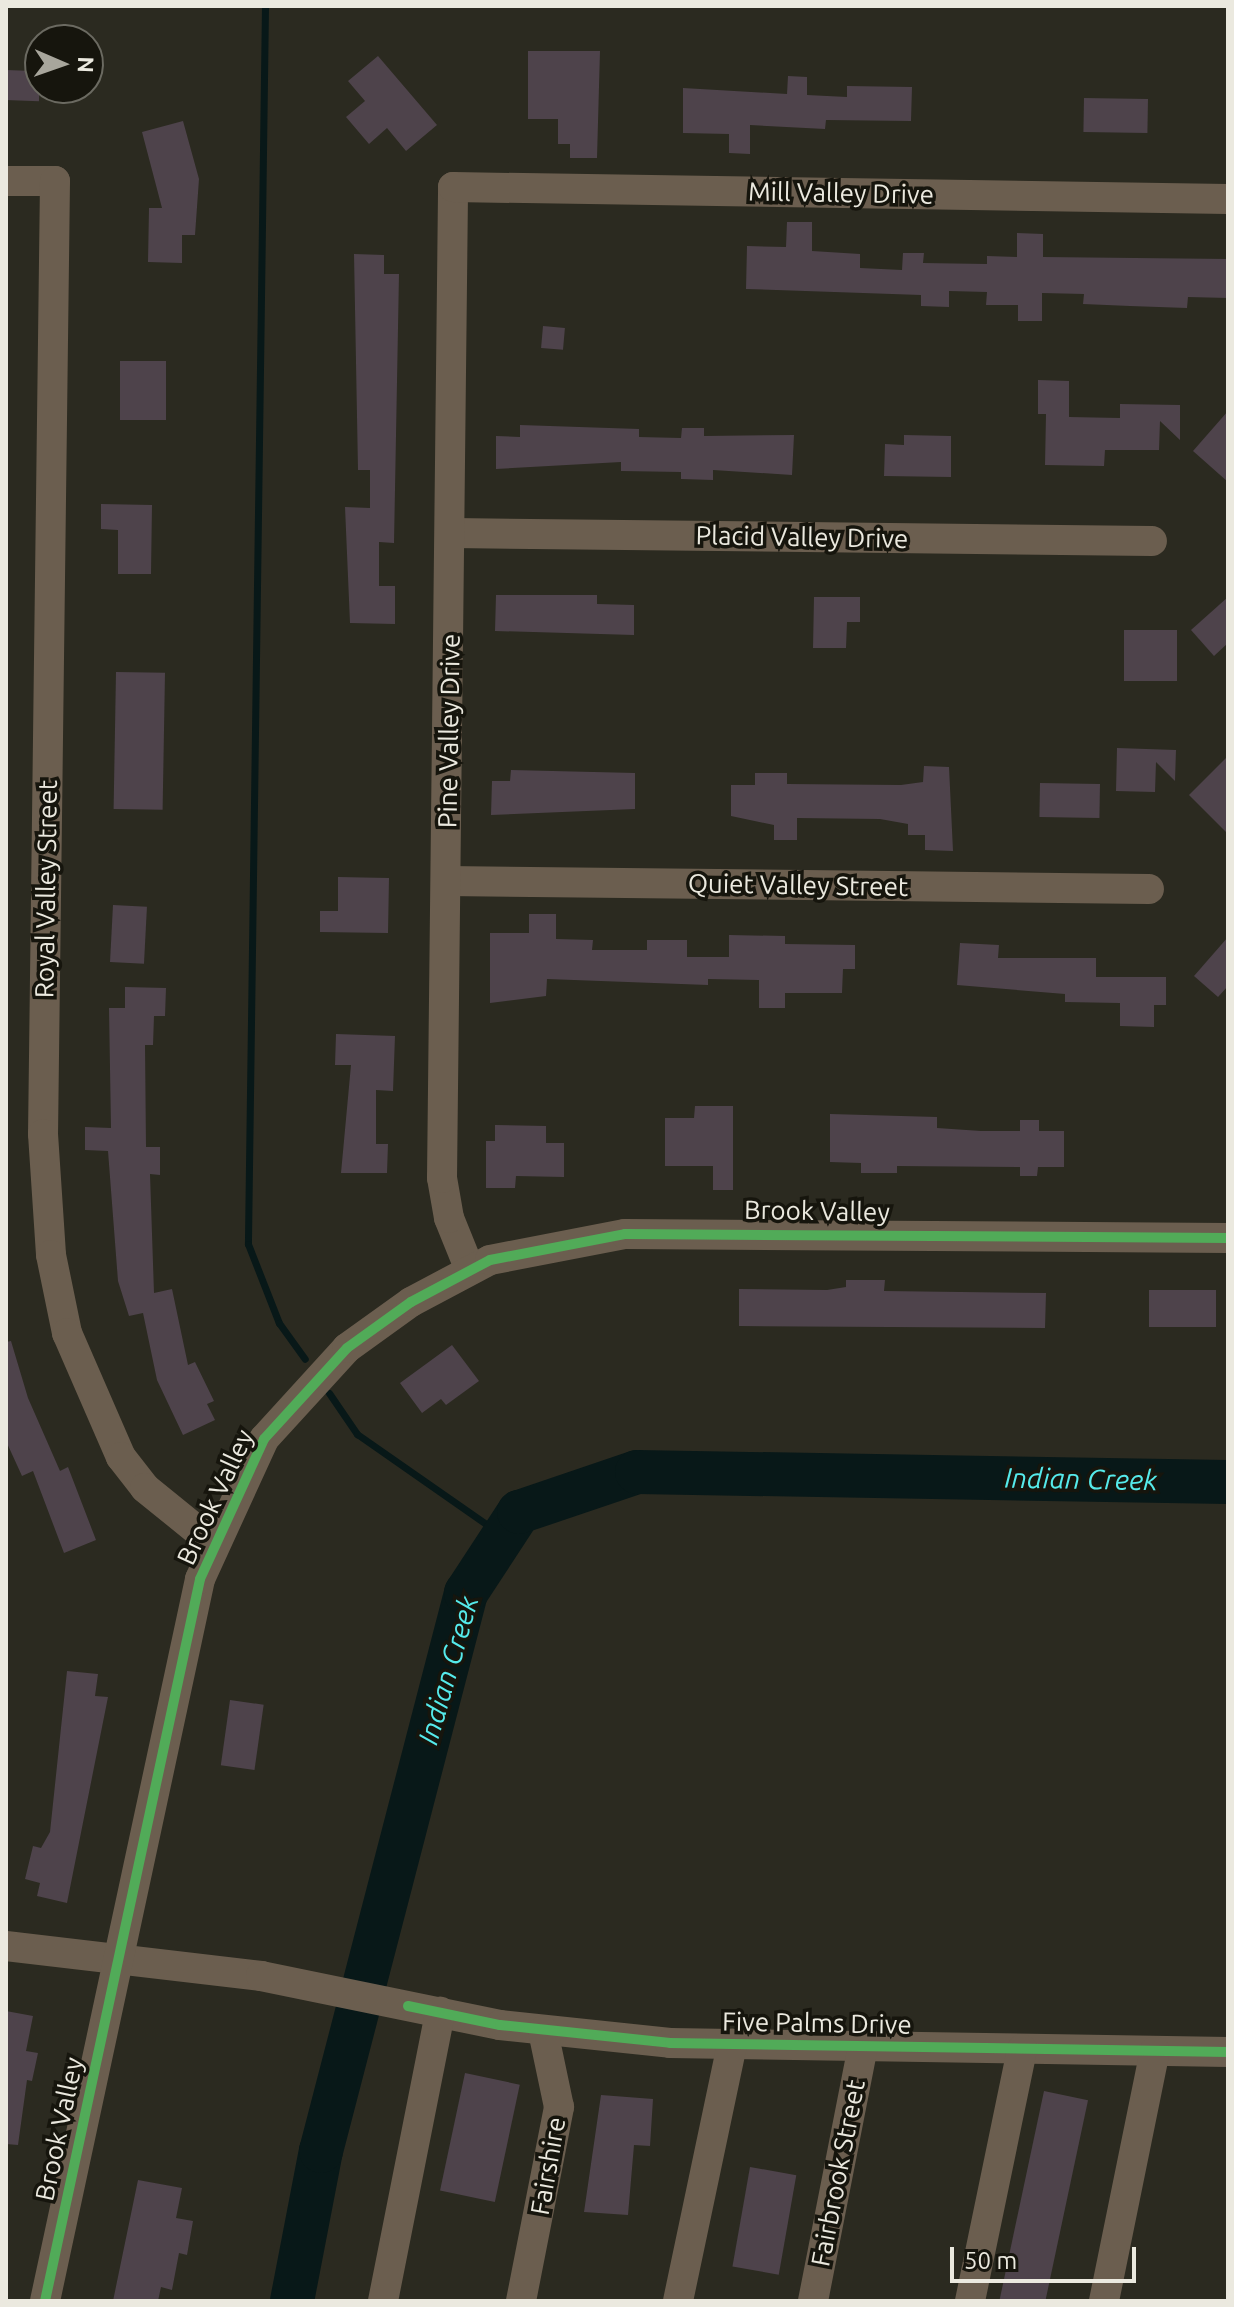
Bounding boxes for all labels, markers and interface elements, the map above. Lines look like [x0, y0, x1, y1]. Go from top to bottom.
north arrow [24, 24, 104, 104]
text: N [74, 56, 99, 73]
street label: Mill Valley Drive [748, 176, 934, 210]
street label: Placid Valley Drive [695, 520, 909, 554]
street label: Pine Valley Drive [432, 634, 466, 828]
street label: Royal Valley Street [28, 780, 64, 998]
street label: Quiet Valley Street [688, 867, 908, 903]
street label: Brook Valley [744, 1194, 890, 1228]
street label: Brook Valley [170, 1424, 260, 1570]
water label: Indian Creek [1004, 1461, 1158, 1497]
water label: Indian Creek [411, 1592, 485, 1748]
street label: Five Palms Drive [722, 2006, 912, 2040]
street label: Brook Valley [29, 2054, 89, 2204]
street label: Fairbrook Street [805, 2077, 871, 2269]
street label: Fairshire [524, 2115, 572, 2217]
scale bar [954, 2231, 1140, 2281]
text: 50 m [964, 2247, 1017, 2274]

